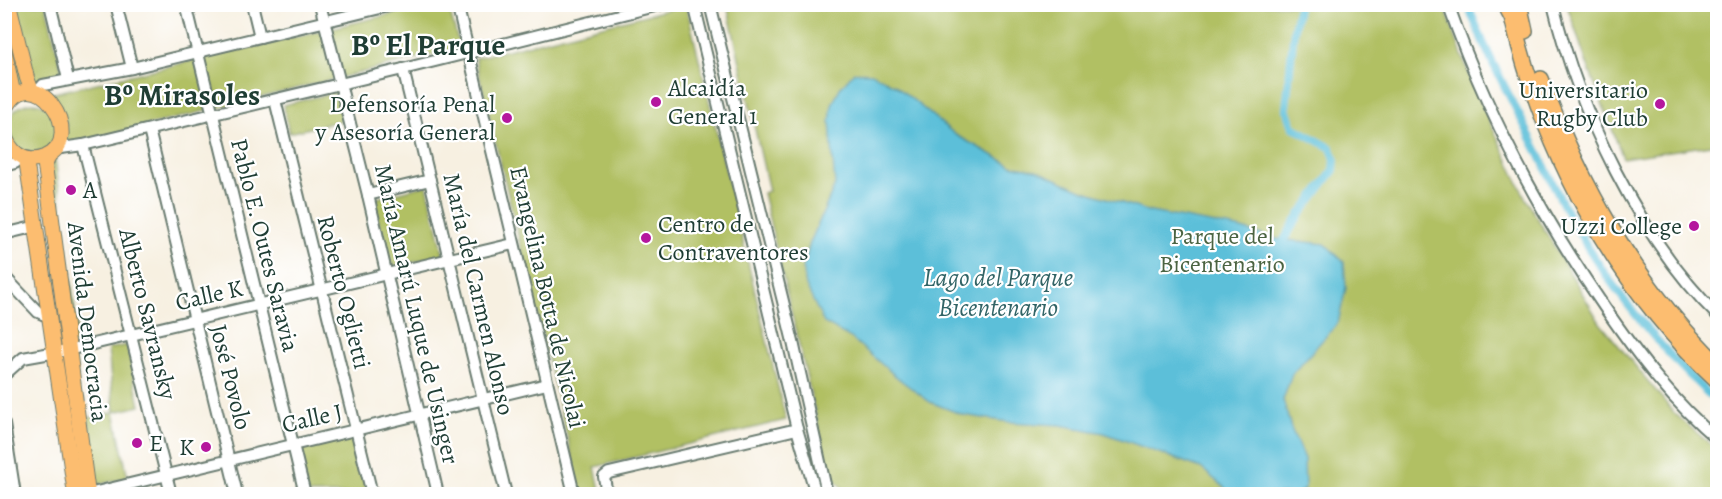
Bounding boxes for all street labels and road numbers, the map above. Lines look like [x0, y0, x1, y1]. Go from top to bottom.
street label: Pablo E. Outes Saravia [223, 135, 307, 356]
street label: María Amarú Luque de Usinger [367, 161, 467, 467]
street label: Evangelina Botta de Nicolai [502, 163, 594, 431]
street label: María del Carmen Alonso [436, 170, 522, 418]
street label: Roberto Oglietti [309, 212, 379, 372]
street label: Avenida Democracia [60, 219, 116, 425]
street label: Alberto Savransky [111, 224, 185, 403]
street label: Calle K [172, 272, 246, 318]
street label: José Povolo [202, 321, 260, 433]
street label: Calle J [279, 396, 345, 440]

